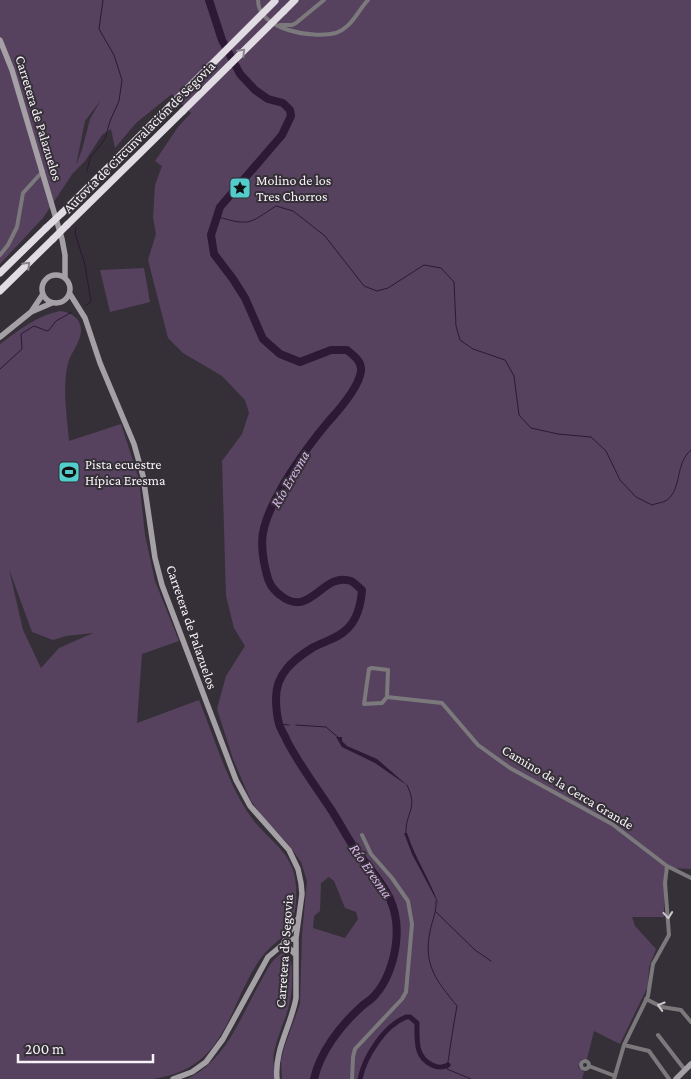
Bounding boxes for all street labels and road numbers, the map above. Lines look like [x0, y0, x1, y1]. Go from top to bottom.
street label: Carretera de Palazuelos [12, 53, 66, 183]
street label: Autovía de Circunvalación de Segovia [60, 57, 219, 216]
street label: Carretera de Palazuelos [163, 563, 221, 691]
street label: Camino de la Cerca Grande [499, 741, 637, 833]
street label: Carretera de Segovia [272, 893, 296, 1008]

